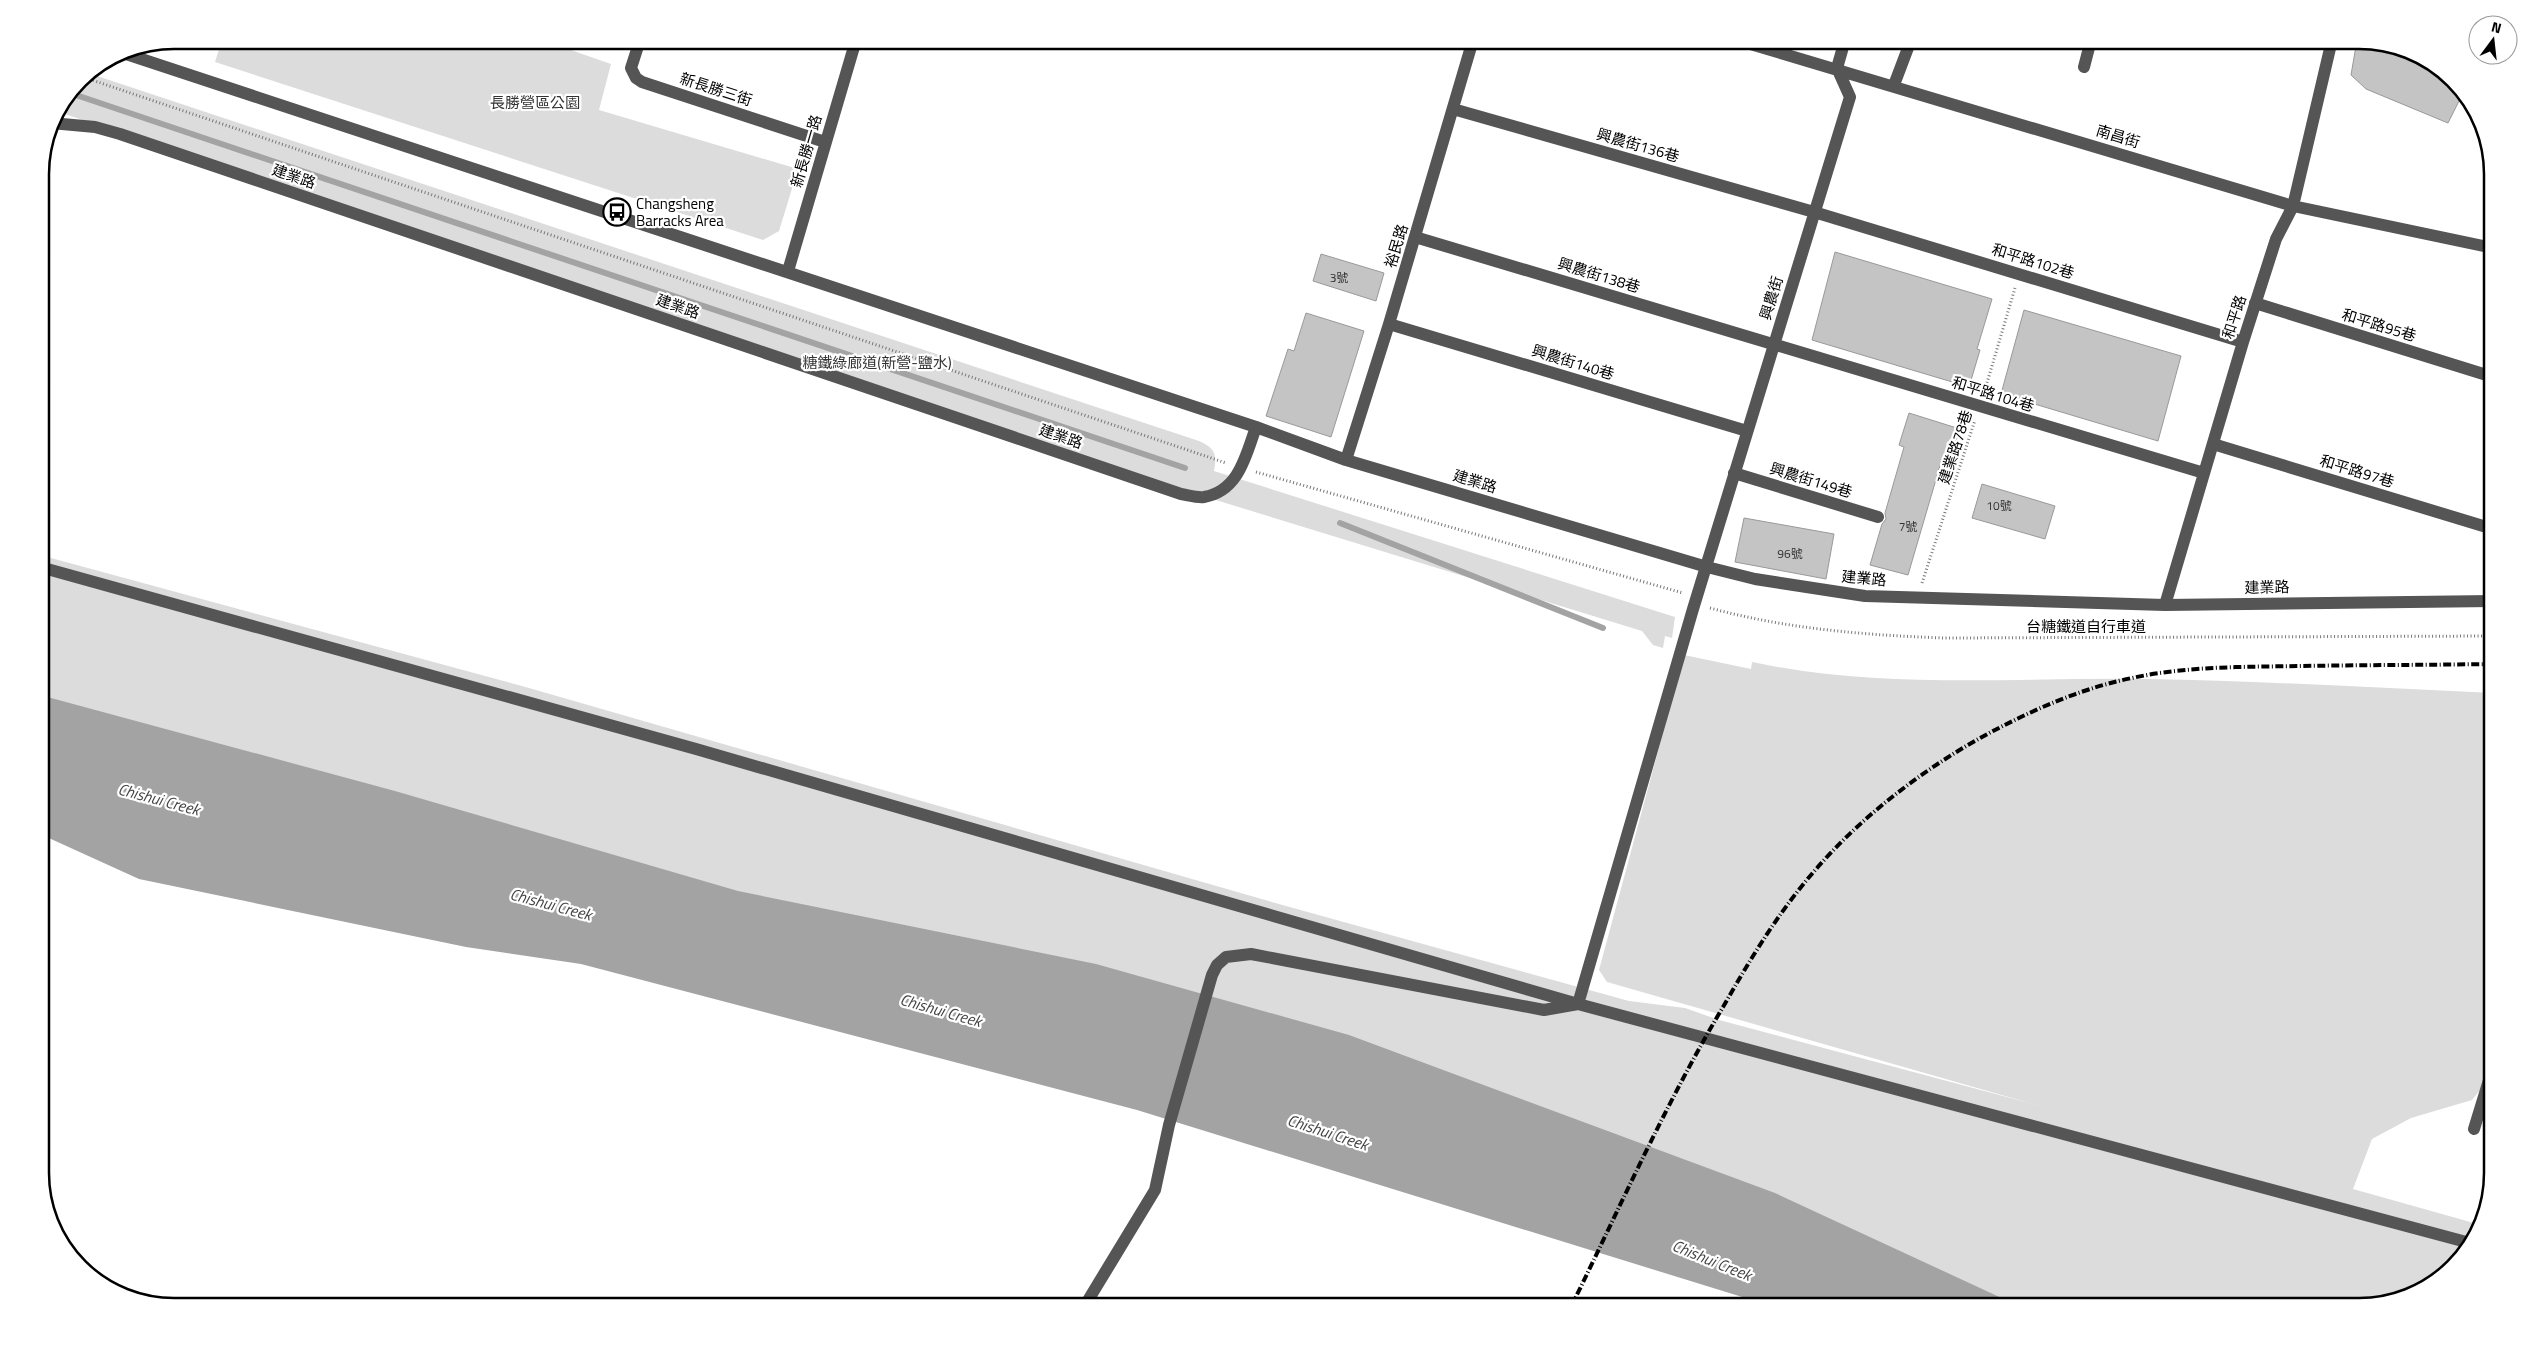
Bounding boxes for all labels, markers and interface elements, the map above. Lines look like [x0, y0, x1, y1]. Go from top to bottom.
north arrow [2468, 15, 2518, 65]
text: N [2489, 16, 2504, 38]
street label: 新長勝三街 [677, 66, 755, 112]
park label: 長勝營區公園 [490, 91, 580, 114]
street label: 新長勝一路 [785, 112, 827, 190]
street label: 南昌街 [2093, 118, 2143, 154]
street label: 興農街136巷 [1594, 122, 1682, 168]
street label: 建業路 [269, 158, 319, 194]
place label: Changsheng Barracks Area [636, 192, 724, 232]
bus stop icon: Changsheng Barracks Area [602, 197, 632, 227]
street label: 裕民路 [1378, 221, 1414, 271]
street label: 和平路102巷 [1989, 238, 2077, 284]
street label: 興農街138巷 [1555, 252, 1643, 298]
house number: 3號 [1330, 268, 1348, 287]
street label: 興農街 [1753, 273, 1789, 323]
street label: 建業路 [653, 288, 703, 324]
street label: 和平路 [2216, 292, 2252, 342]
street label: 和平路95巷 [2339, 303, 2419, 347]
street label: 興農街140巷 [1529, 339, 1617, 385]
park label: 糖鐵綠廊道(新營-鹽水) [802, 351, 952, 374]
street label: 和平路104巷 [1949, 371, 2037, 417]
street label: 建業路78巷 [1932, 407, 1978, 487]
street label: 建業路 [1036, 418, 1086, 454]
street label: 和平路97巷 [2317, 449, 2397, 493]
street label: 興農街149巷 [1767, 457, 1855, 503]
street label: 建業路 [1450, 463, 1500, 499]
house number: 10號 [1986, 496, 2012, 515]
house number: 7號 [1899, 517, 1917, 536]
house number: 96號 [1777, 544, 1803, 563]
street label: 建業路 [1841, 565, 1887, 591]
street label: 建業路 [2244, 575, 2290, 599]
street label: 台糖鐵道自行車道 [2026, 615, 2146, 638]
water label: Chishui Creek [115, 777, 204, 822]
water label: Chishui Creek [507, 882, 596, 927]
water label: Chishui Creek [897, 987, 986, 1034]
water label: Chishui Creek [1284, 1108, 1373, 1157]
water label: Chishui Creek [1669, 1233, 1757, 1288]

